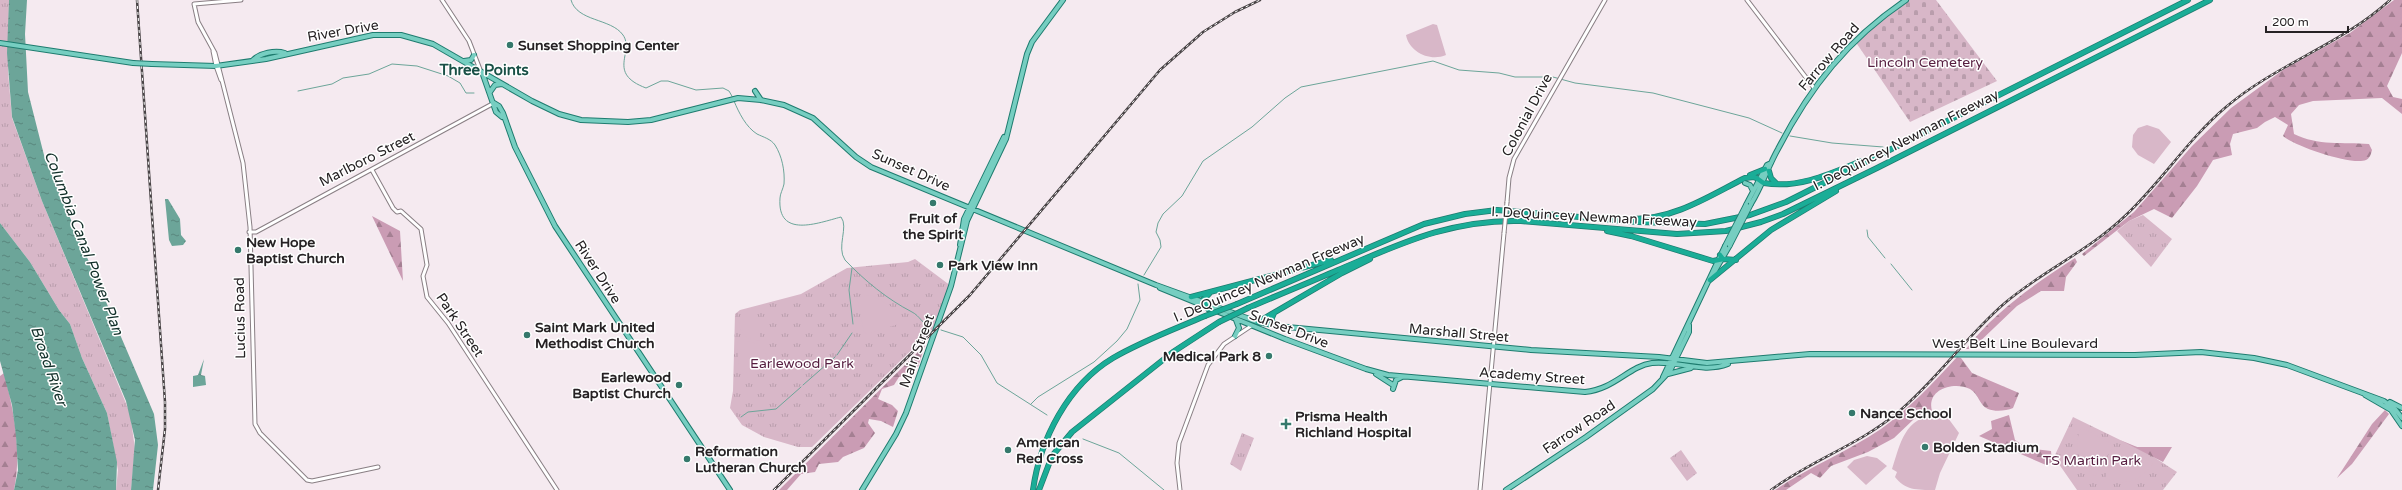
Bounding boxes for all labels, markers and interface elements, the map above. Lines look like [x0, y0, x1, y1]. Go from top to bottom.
scale bar [2266, 8, 2348, 34]
text: 200 m [2272, 15, 2309, 29]
street label: River Drive [306, 16, 380, 46]
street label: Farrow Road [1795, 20, 1863, 94]
place label: Sunset Shopping Center [518, 37, 680, 54]
marker: Sunset Shopping Center [505, 40, 515, 50]
park label: Lincoln Cemetery [1867, 54, 1983, 71]
district label: Three Points [438, 61, 529, 79]
street label: Colonial Drive [1498, 71, 1556, 159]
street label: I. DeQuincey Newman Freeway [1810, 85, 2002, 194]
street label: Marlboro Street [316, 127, 418, 190]
street label: Sunset Drive [869, 145, 953, 195]
water label: Columbia Canal Power Plan [41, 148, 128, 338]
marker: Fruit of the Spirit [928, 198, 938, 208]
street label: I. DeQuincey Newman Freeway [1491, 203, 1698, 231]
place label: Fruit of the Spirit [902, 210, 964, 243]
street label: I. DeQuincey Newman Freeway [1171, 230, 1367, 326]
place label: New Hope Baptist Church [246, 234, 345, 267]
street label: River Drive [571, 237, 625, 307]
marker: New Hope Baptist Church [233, 245, 243, 255]
place label: Park View Inn [948, 257, 1038, 274]
marker: Park View Inn [935, 260, 945, 270]
street label: Lucius Road [231, 277, 249, 359]
street label: Park Street [432, 290, 488, 361]
street label: Sunset Drive [1247, 306, 1331, 352]
street label: Main Street [896, 311, 938, 390]
place label: Saint Mark United Methodist Church [535, 319, 655, 352]
street label: Marshall Street [1408, 320, 1510, 346]
water label: Broad River [27, 324, 72, 410]
marker: Saint Mark United Methodist Church [522, 330, 532, 340]
street label: West Belt Line Boulevard [1932, 335, 2098, 352]
place label: Medical Park 8 [1163, 348, 1261, 365]
marker: Medical Park 8 [1264, 351, 1274, 361]
park label: Earlewood Park [750, 355, 854, 372]
street label: Academy Street [1478, 364, 1586, 388]
place label: Earlewood Baptist Church [572, 369, 671, 402]
marker: Earlewood Baptist Church [674, 380, 684, 390]
street label: Farrow Road [1539, 396, 1619, 458]
place label: Nance School [1860, 405, 1952, 422]
place label: Prisma Health Richland Hospital [1295, 408, 1411, 441]
marker: Nance School [1847, 408, 1857, 418]
marker: Prisma Health Richland Hospital [1280, 418, 1292, 430]
place label: American Red Cross [1016, 434, 1083, 467]
place label: Bolden Stadium [1933, 439, 2039, 456]
marker: Bolden Stadium [1920, 442, 1930, 452]
place label: Reformation Lutheran Church [695, 443, 807, 476]
marker: American Red Cross [1003, 445, 1013, 455]
park label: TS Martin Park [2043, 452, 2142, 469]
marker: Reformation Lutheran Church [682, 454, 692, 464]

